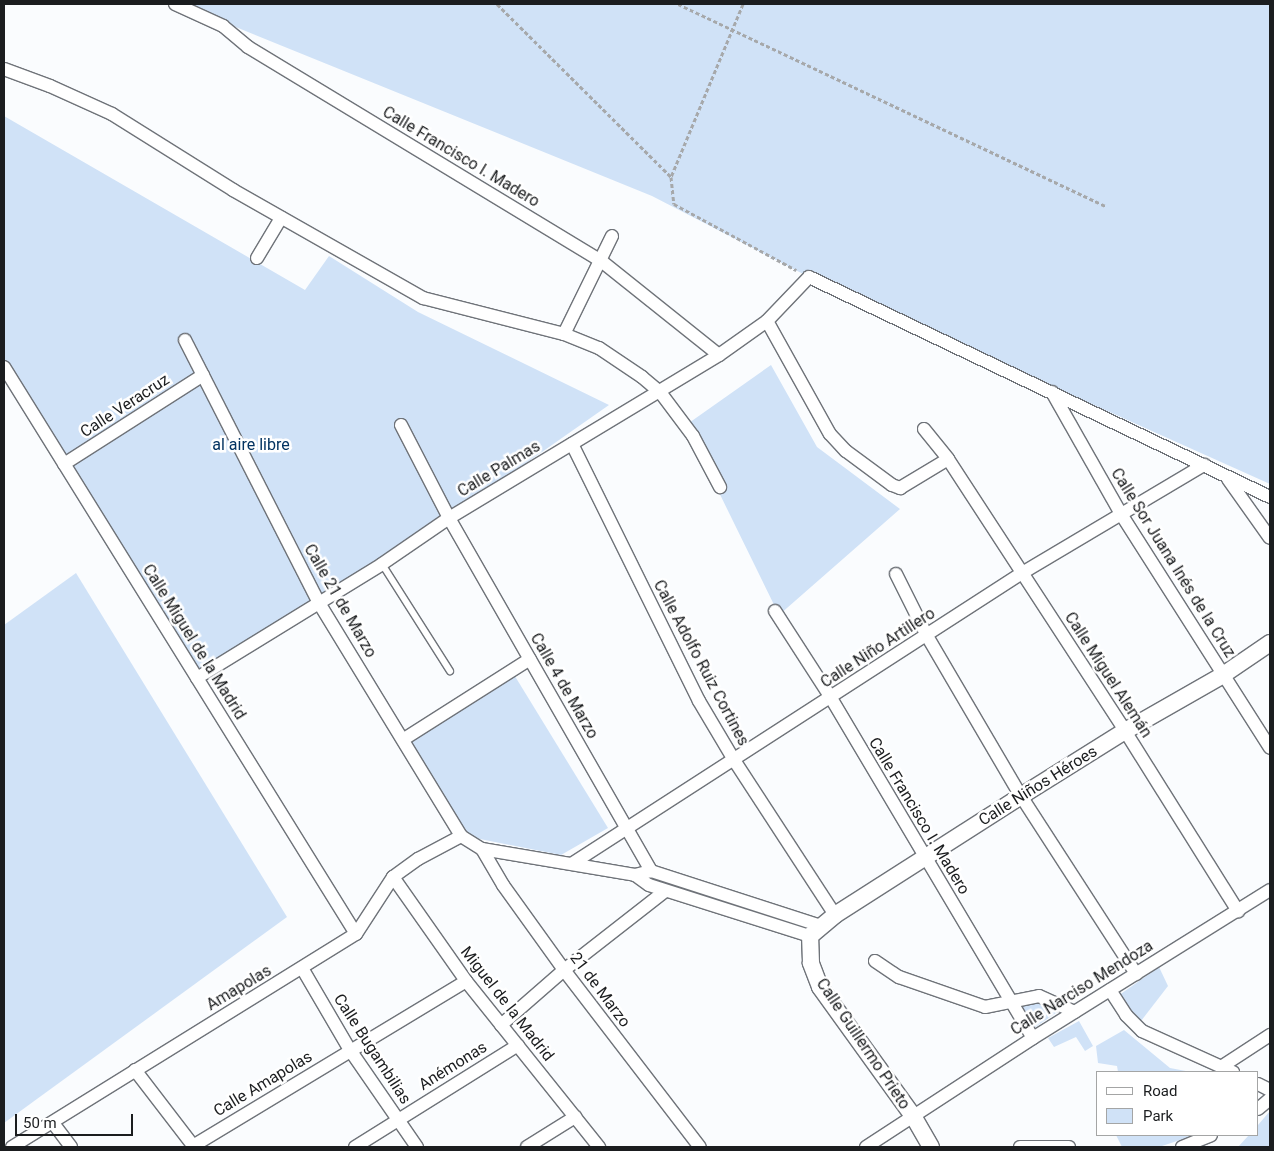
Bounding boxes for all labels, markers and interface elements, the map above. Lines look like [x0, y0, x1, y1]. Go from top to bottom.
street label: Calle Francisco I. Madero [379, 102, 543, 212]
street label: Calle Veracruz [77, 370, 173, 442]
park label: al aire libre [212, 435, 290, 455]
street label: Calle Palmas [454, 437, 544, 501]
street label: Calle Sor Juana Inés de la Cruz [1107, 465, 1239, 661]
street label: Calle 21 de Marzo [300, 541, 380, 661]
street label: Calle Miguel de la Madrid [138, 561, 250, 723]
street label: Calle Adolfo Ruiz Cortines [649, 577, 753, 749]
street label: Calle Niño Artillero [817, 604, 939, 692]
street label: Calle Miguel Alemán [1060, 609, 1156, 741]
street label: Calle 4 de Marzo [526, 630, 602, 742]
street label: Calle Francisco I. Madero [864, 734, 974, 898]
street label: Calle Niños Héroes [975, 742, 1101, 830]
street label: Calle Narciso Mendoza [1007, 936, 1157, 1040]
street label: Miguel de la Madrid [456, 943, 558, 1065]
street label: 21 de Marzo [566, 949, 634, 1031]
street label: Amapolas [203, 961, 275, 1015]
street label: Calle Guillermo Prieto [812, 975, 914, 1113]
street label: Calle Bugambilias [329, 990, 415, 1108]
street label: Anémonas [415, 1038, 491, 1094]
street label: Calle Amapolas [210, 1047, 316, 1121]
legend [1096, 1071, 1259, 1136]
text: Road [1143, 1082, 1177, 1100]
scale bar [18, 1104, 135, 1136]
text: Park [1143, 1107, 1173, 1125]
text: 50 m [23, 1114, 57, 1132]

